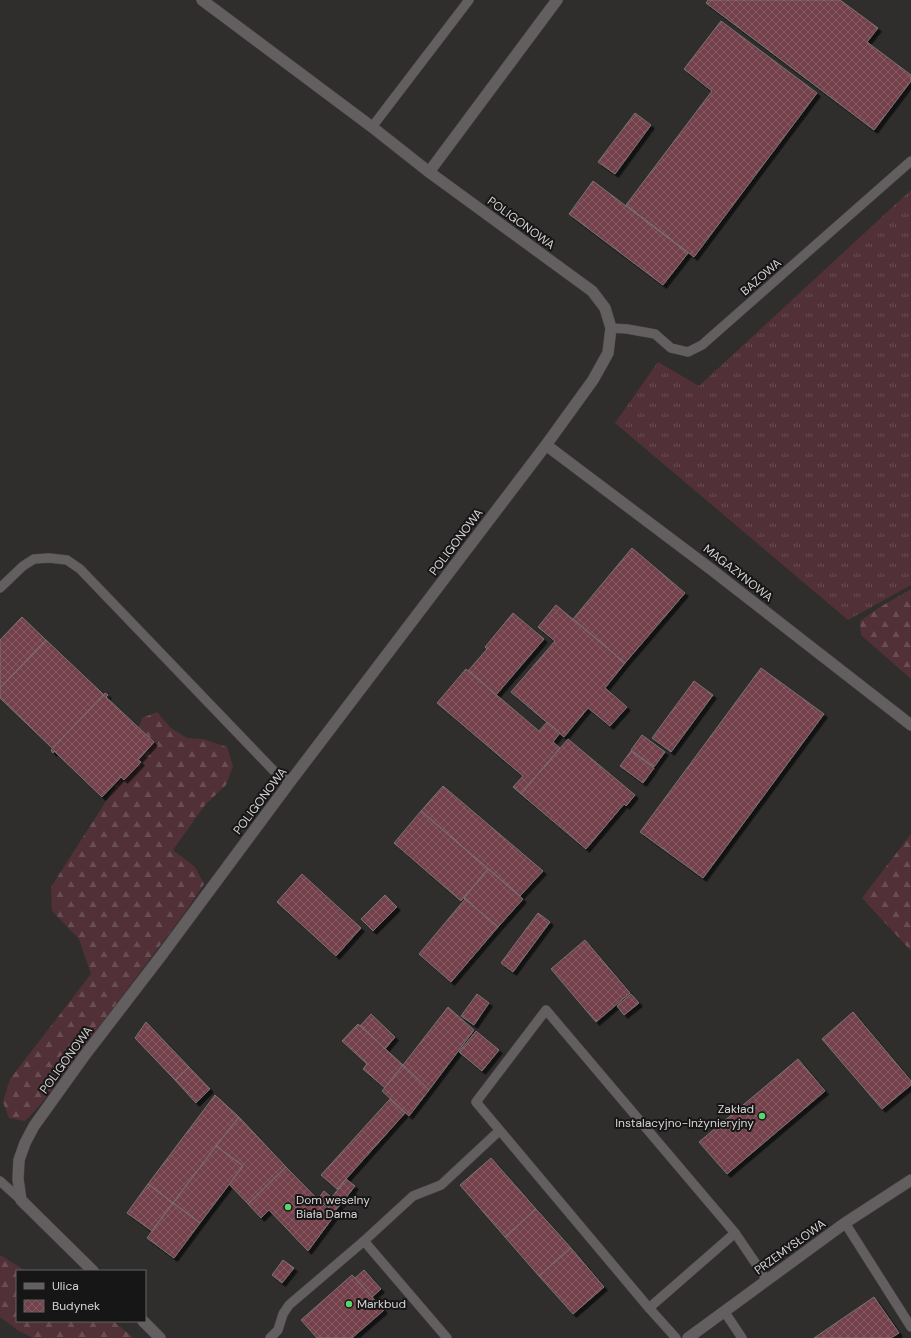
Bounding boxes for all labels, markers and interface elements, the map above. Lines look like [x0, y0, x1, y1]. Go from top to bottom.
street label: POLIGONOWA [484, 193, 558, 253]
street label: BAZOWA [737, 255, 785, 299]
street label: POLIGONOWA [426, 505, 486, 579]
street label: MAGAZYNOWA [700, 541, 776, 605]
street label: POLIGONOWA [230, 764, 290, 838]
street label: POLIGONOWA [36, 1023, 96, 1097]
place label: Zakład Instalacyjno-Inżynieryjny [615, 1101, 754, 1131]
marker: Zakład Instalacyjno-Inżynieryjny [757, 1111, 767, 1121]
place label: Dom weselny Biała Dama [296, 1192, 370, 1222]
marker: Dom weselny Biała Dama [283, 1202, 293, 1212]
street label: PRZEMYSŁOWA [751, 1216, 829, 1278]
legend [16, 1270, 146, 1322]
text: Ulica [52, 1278, 79, 1294]
place label: Markbud [357, 1296, 406, 1312]
text: Budynek [52, 1298, 100, 1314]
marker: Markbud [344, 1299, 354, 1309]

